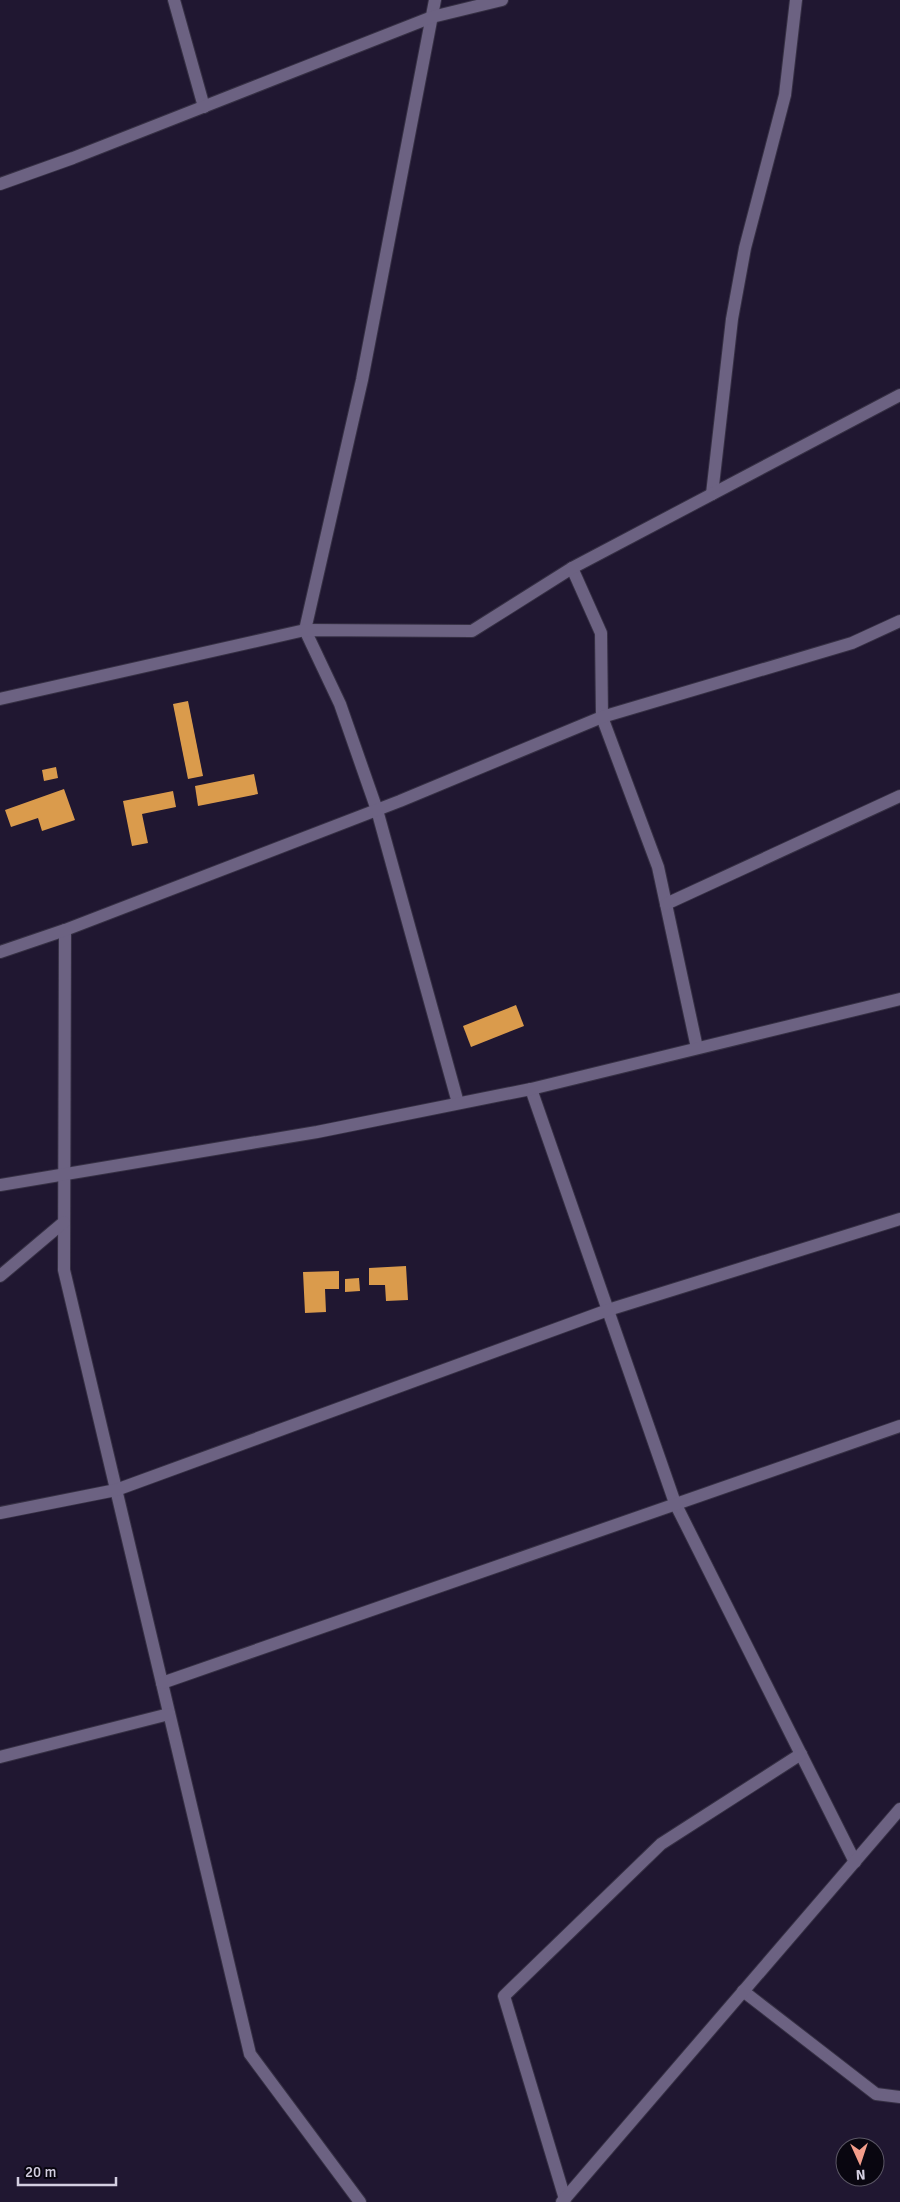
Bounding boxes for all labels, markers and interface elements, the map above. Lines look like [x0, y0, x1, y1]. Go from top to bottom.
north arrow [835, 2137, 885, 2187]
scale bar [18, 2154, 115, 2186]
text: 20 m [25, 2163, 56, 2181]
text: N [855, 2166, 866, 2183]

